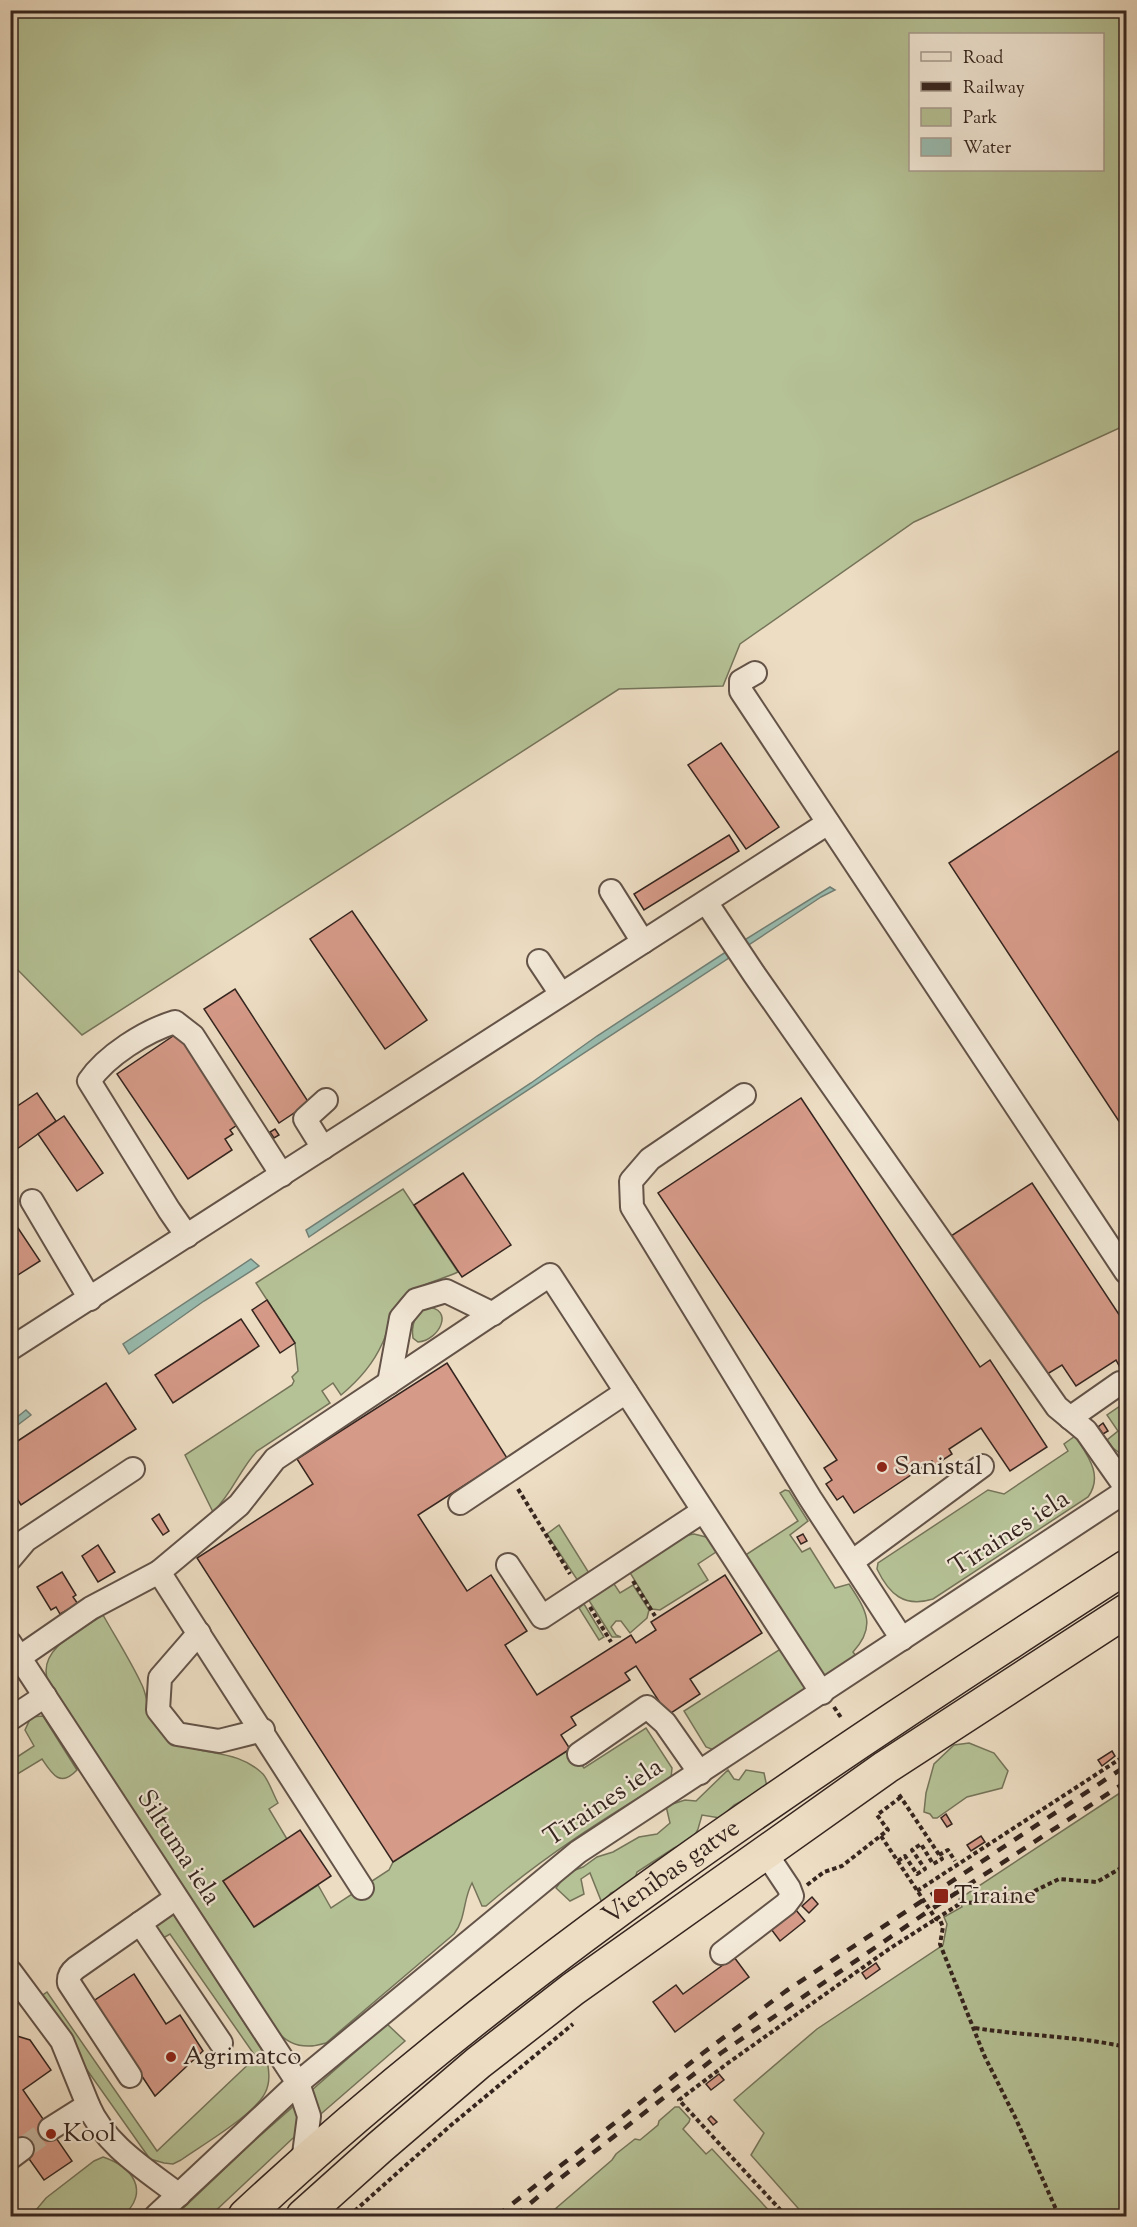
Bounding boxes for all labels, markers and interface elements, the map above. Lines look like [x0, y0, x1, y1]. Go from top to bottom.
legend [909, 33, 1104, 171]
text: Road [963, 46, 1003, 72]
text: Railway [963, 76, 1025, 102]
text: Park [963, 106, 998, 132]
text: Water [963, 136, 1012, 162]
place label: Sanistal [894, 1449, 983, 1486]
marker: Sanistal [875, 1460, 889, 1474]
street label: Tīraines iela [943, 1481, 1077, 1587]
street label: Tīraines iela [537, 1750, 671, 1856]
street label: Siltuma iela [127, 1783, 229, 1913]
street label: Vienības gatve [595, 1810, 748, 1934]
place label: Tīraine [954, 1878, 1036, 1915]
marker: Tīraine [932, 1887, 950, 1905]
place label: Agrimatco [183, 2039, 302, 2076]
marker: Agrimatco [164, 2050, 178, 2064]
place label: Kool [63, 2116, 116, 2153]
marker: Kool [44, 2127, 58, 2141]

